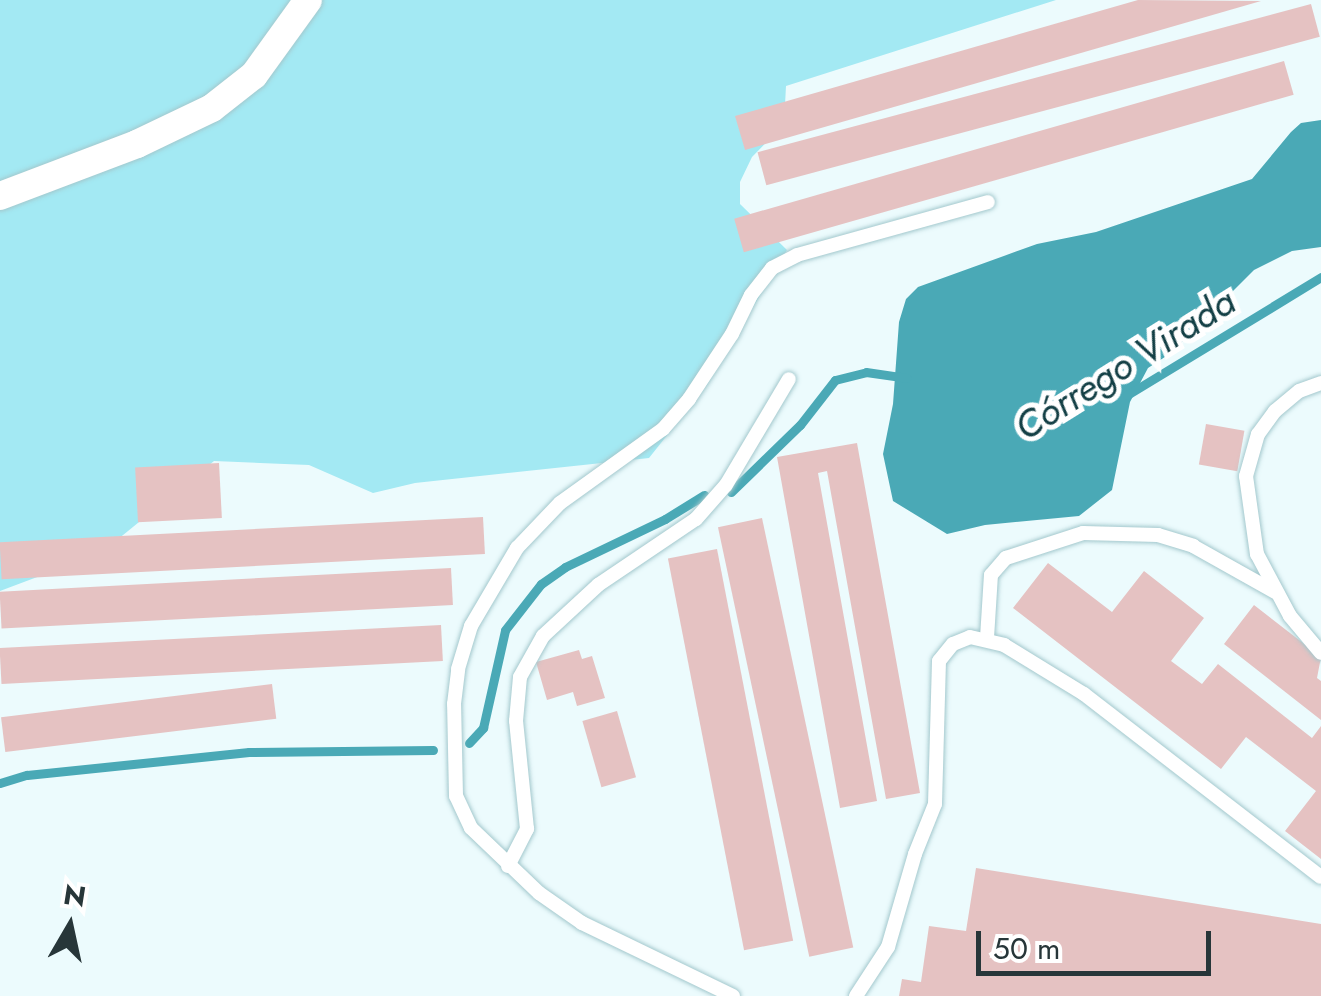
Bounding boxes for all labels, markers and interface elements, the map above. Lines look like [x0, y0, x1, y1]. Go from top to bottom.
water label: Córrego Virada [1006, 278, 1244, 450]
text: N [61, 874, 89, 918]
north arrow [20, 876, 120, 976]
scale bar [981, 911, 1216, 973]
text: 50 m [993, 927, 1060, 970]

